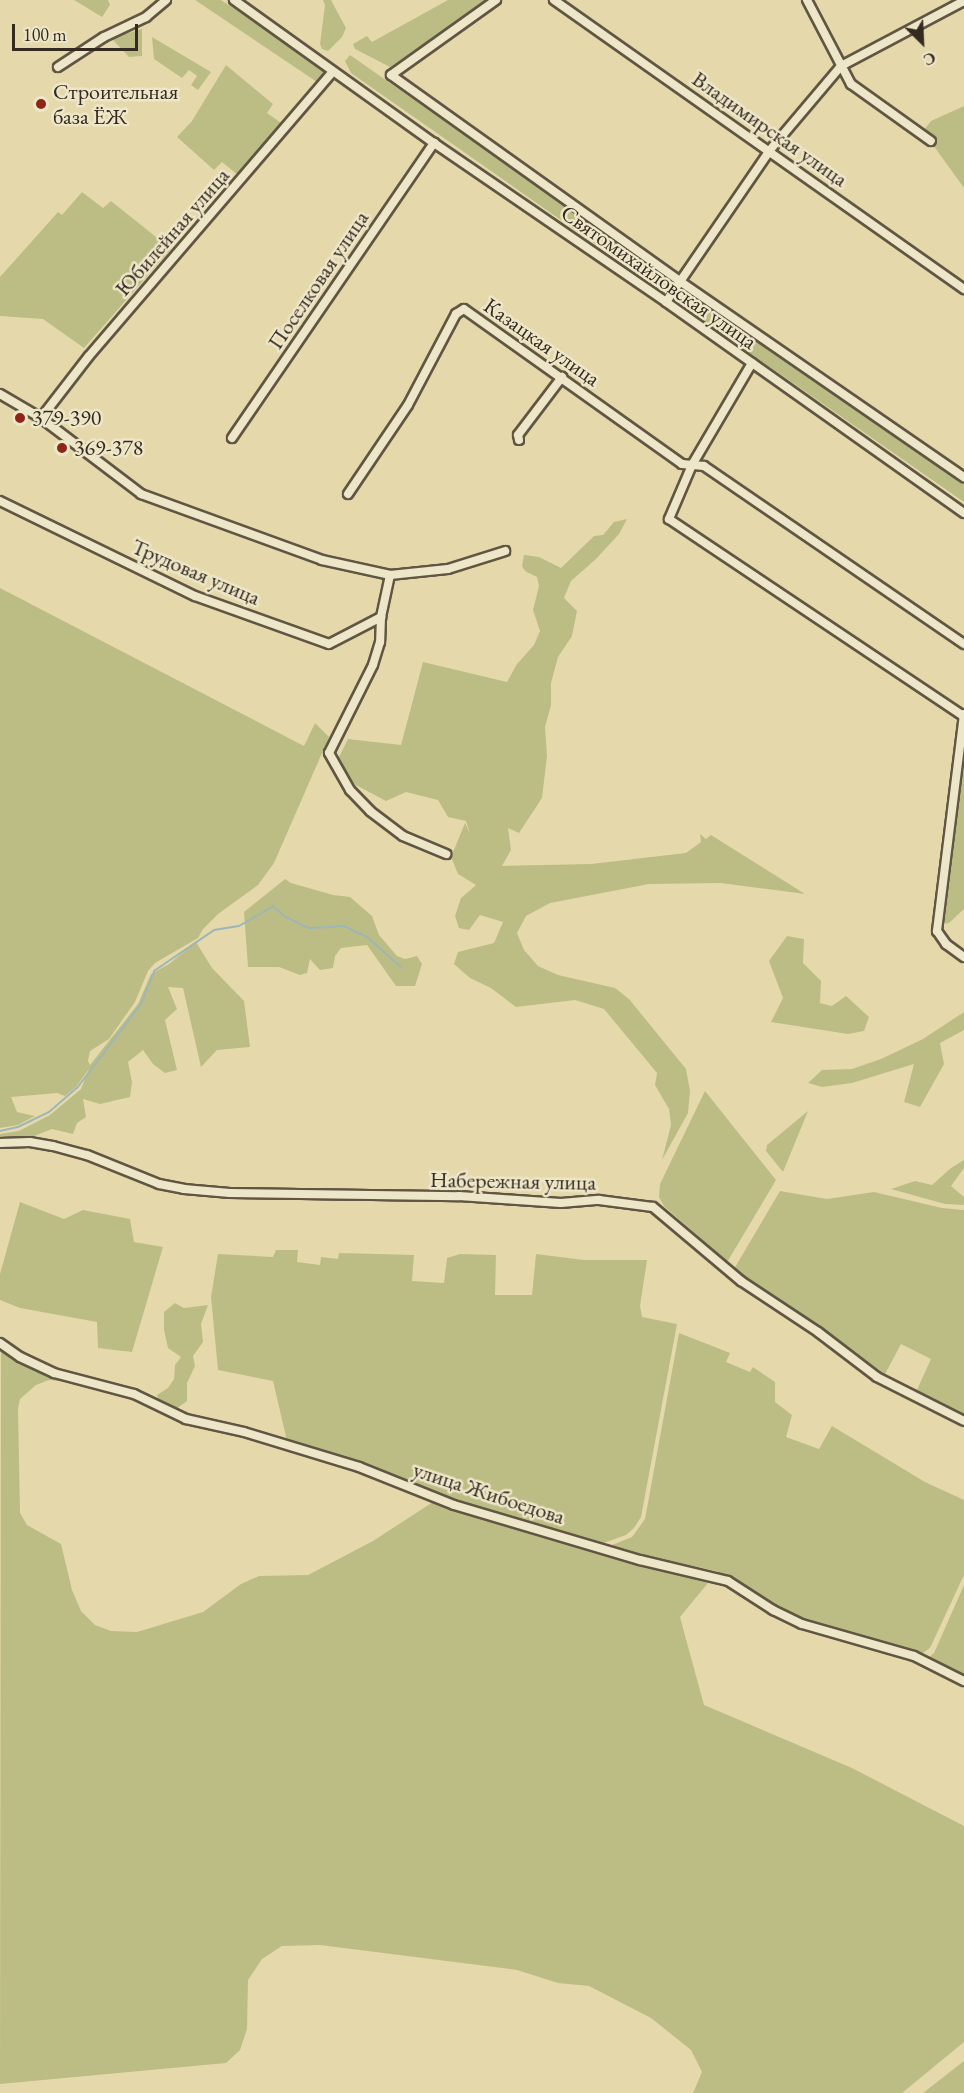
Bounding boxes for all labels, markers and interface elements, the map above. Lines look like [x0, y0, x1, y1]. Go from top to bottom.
scale bar [15, 12, 141, 50]
north arrow [892, 12, 952, 72]
text: 100 m [23, 23, 67, 46]
text: С [920, 47, 939, 71]
street label: Владимирская улица [687, 65, 853, 193]
place label: Строительная база ЁЖ [53, 78, 178, 130]
marker: Строительная база ЁЖ [34, 97, 48, 111]
street label: Юбилейная улица [109, 162, 235, 302]
street label: Святомихайловская улица [556, 199, 762, 355]
street label: Поселковая улица [262, 206, 374, 354]
street label: Казацкая улица [479, 292, 605, 392]
place label: 379-390 [32, 405, 101, 431]
marker: 379-390 [13, 411, 27, 425]
place label: 369-378 [74, 435, 143, 461]
marker: 369-378 [55, 441, 69, 455]
street label: Трудовая улица [128, 533, 264, 611]
street label: Набережная улица [430, 1166, 596, 1196]
street label: улица Жибоедова [410, 1456, 568, 1530]

